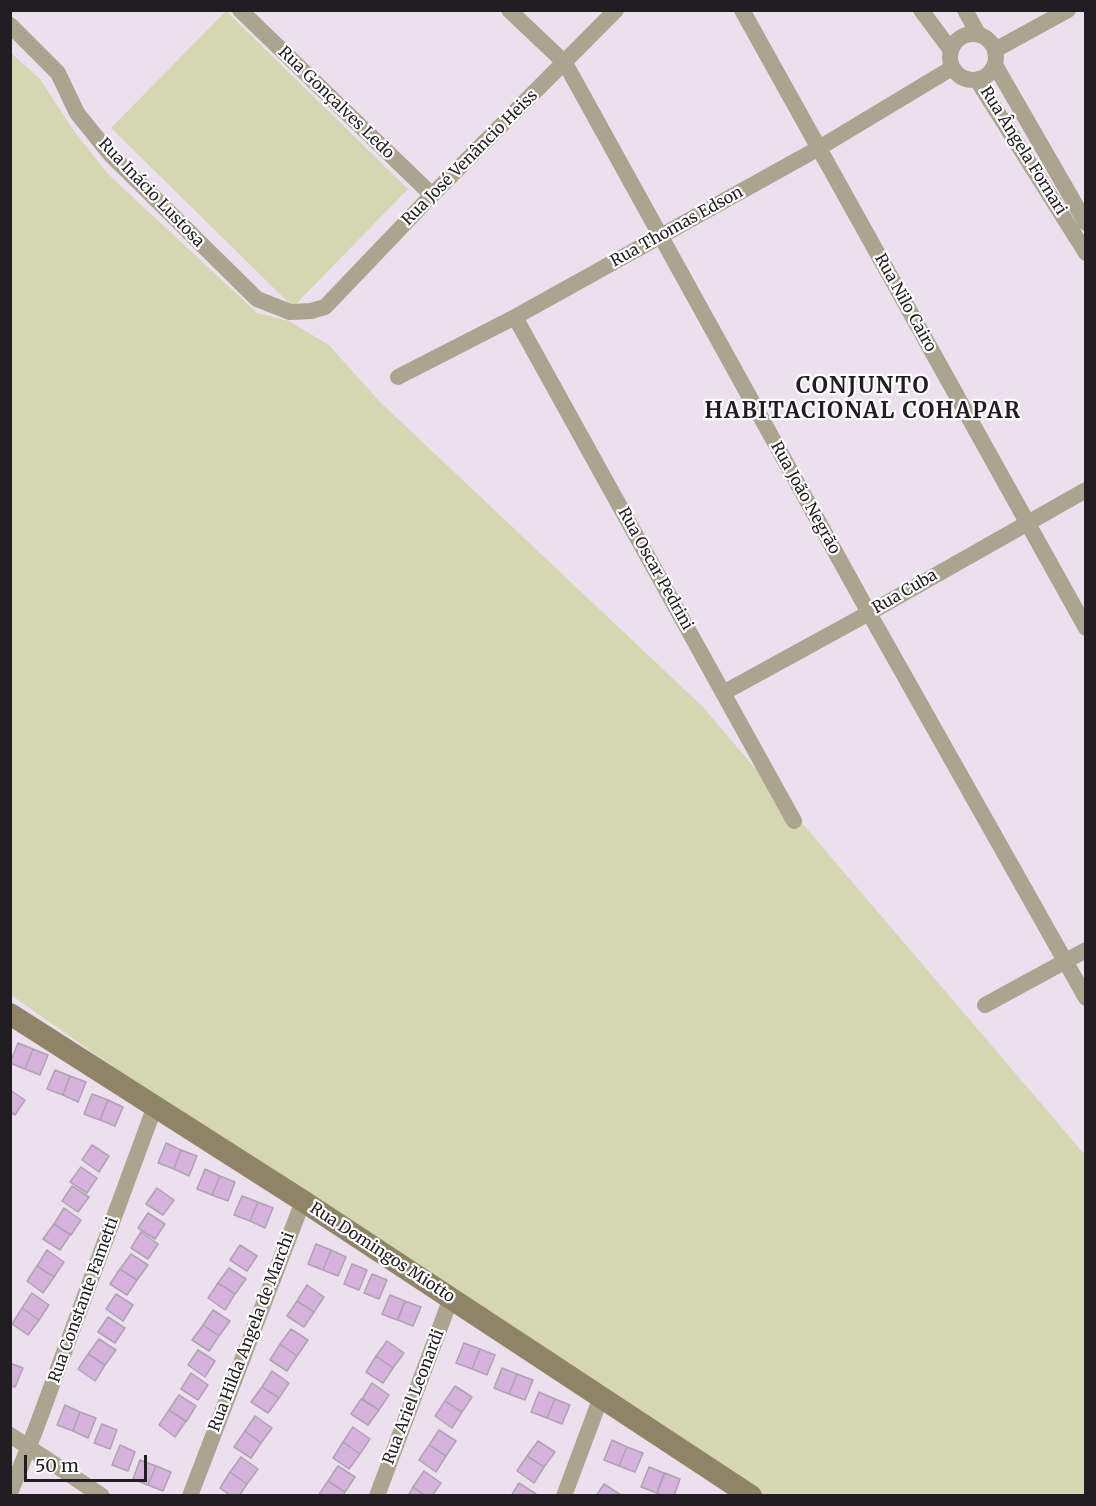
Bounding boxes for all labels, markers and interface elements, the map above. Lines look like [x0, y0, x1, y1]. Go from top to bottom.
street label: Rua Gonçalves Ledo [274, 43, 398, 163]
street label: Rua Ângela Fornari [976, 83, 1070, 219]
street label: Rua José Venâncio Heiss [398, 86, 542, 230]
street label: Rua Inácio Lustosa [94, 135, 208, 251]
street label: Rua Thomas Edson [607, 183, 747, 271]
street label: Rua Nilo Cairo [870, 251, 940, 355]
district label: CONJUNTO HABITACIONAL COHAPAR [705, 374, 1021, 426]
street label: Rua João Negrão [766, 438, 844, 558]
street label: Rua Oscar Pedrini [613, 504, 697, 634]
street label: Rua Cuba [869, 566, 941, 618]
street label: Rua Domingos Miotto [306, 1199, 458, 1307]
street label: Rua Constante Fametti [45, 1215, 123, 1385]
street label: Rua Hilda Angela de Marchi [205, 1230, 299, 1434]
street label: Rua Ariel Leonardi [379, 1327, 449, 1467]
scale bar [27, 1443, 150, 1481]
text: 50 m [35, 1454, 79, 1477]

